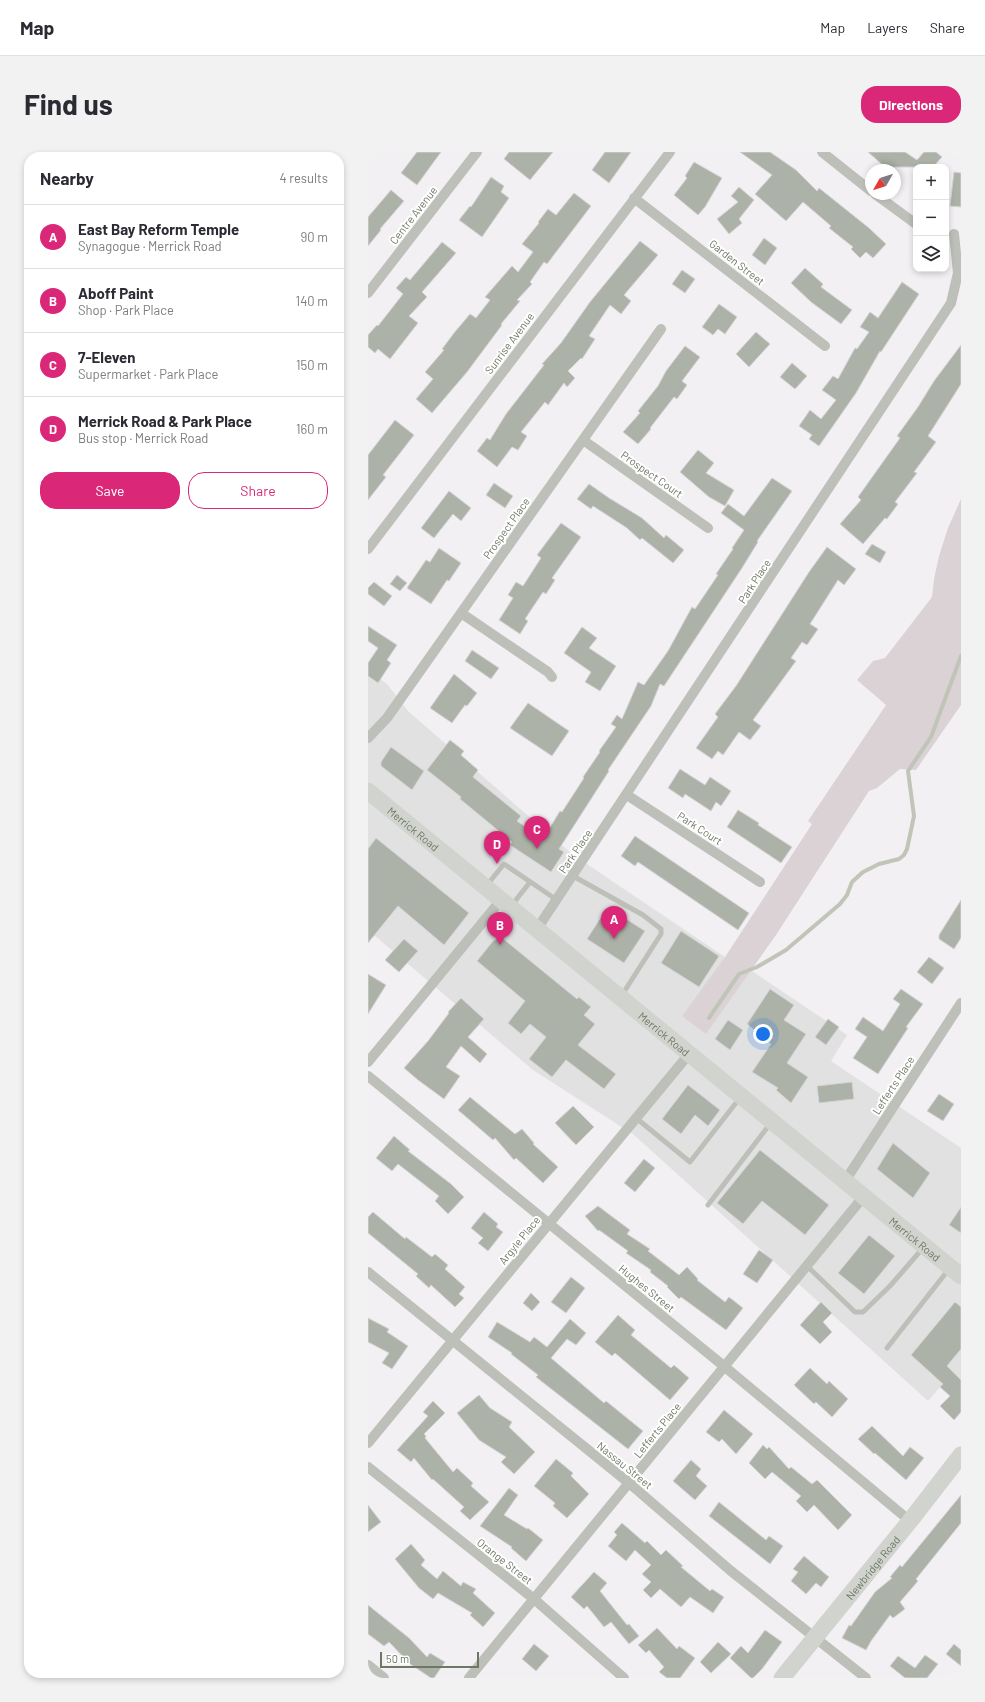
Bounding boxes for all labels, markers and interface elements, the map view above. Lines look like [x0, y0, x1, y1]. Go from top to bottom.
text: Map [20, 16, 54, 39]
text: Map [820, 19, 845, 36]
text: Layers [867, 19, 908, 36]
text: Share [930, 19, 965, 36]
button: Directions [861, 86, 961, 123]
text: Find us [24, 87, 113, 121]
north arrow [865, 164, 901, 200]
map controls [913, 164, 949, 272]
button: + [913, 164, 949, 200]
text: Nearby [40, 168, 94, 188]
text: 4 results [280, 170, 328, 186]
street label: Centre Avenue [387, 184, 440, 246]
button: − [913, 200, 949, 236]
text: East Bay Reform Temple [78, 220, 239, 238]
text: A [49, 229, 57, 245]
text: 90 m [301, 229, 328, 245]
street label: Garden Street [707, 236, 767, 288]
button: layers [913, 236, 949, 272]
text: Synagogue · Merrick Road [78, 238, 222, 254]
text: Aboff Paint [78, 284, 154, 302]
text: B [49, 293, 57, 309]
text: 140 m [296, 293, 328, 309]
text: Shop · Park Place [78, 302, 174, 318]
street label: Sunrise Avenue [482, 310, 536, 376]
text: 7-Eleven [78, 348, 135, 366]
text: C [49, 357, 57, 373]
text: 150 m [296, 357, 328, 373]
text: Supermarket · Park Place [78, 366, 218, 382]
text: Merrick Road & Park Place [78, 412, 252, 430]
text: D [49, 421, 57, 437]
text: 160 m [296, 421, 328, 437]
text: Bus stop · Merrick Road [78, 430, 208, 446]
street label: Prospect Court [619, 448, 685, 500]
button: Save [40, 472, 180, 509]
button: Share [188, 472, 328, 509]
street label: Prospect Place [480, 495, 532, 561]
street label: Park Place [735, 556, 773, 606]
street label: Merrick Road [385, 804, 442, 853]
street label: Park Court [675, 809, 725, 847]
pin: C [524, 816, 550, 849]
street label: Park Place [556, 827, 594, 875]
pin: D [484, 831, 510, 864]
pin: A [601, 906, 627, 939]
pin: B [487, 912, 513, 945]
street label: Merrick Road [636, 1009, 693, 1058]
your location [753, 1024, 773, 1044]
street label: Lefferts Place [869, 1053, 917, 1117]
street label: Argyle Place [496, 1213, 542, 1267]
street label: Merrick Road [887, 1214, 944, 1263]
street label: Hughes Street [616, 1262, 678, 1314]
street label: Lefferts Place [631, 1400, 683, 1460]
street label: Nassau Street [595, 1439, 655, 1491]
street label: Newbridge Road [843, 1533, 902, 1602]
street label: Orange Street [475, 1535, 535, 1587]
scale bar [380, 1650, 479, 1669]
text: 50 m [386, 1652, 409, 1665]

